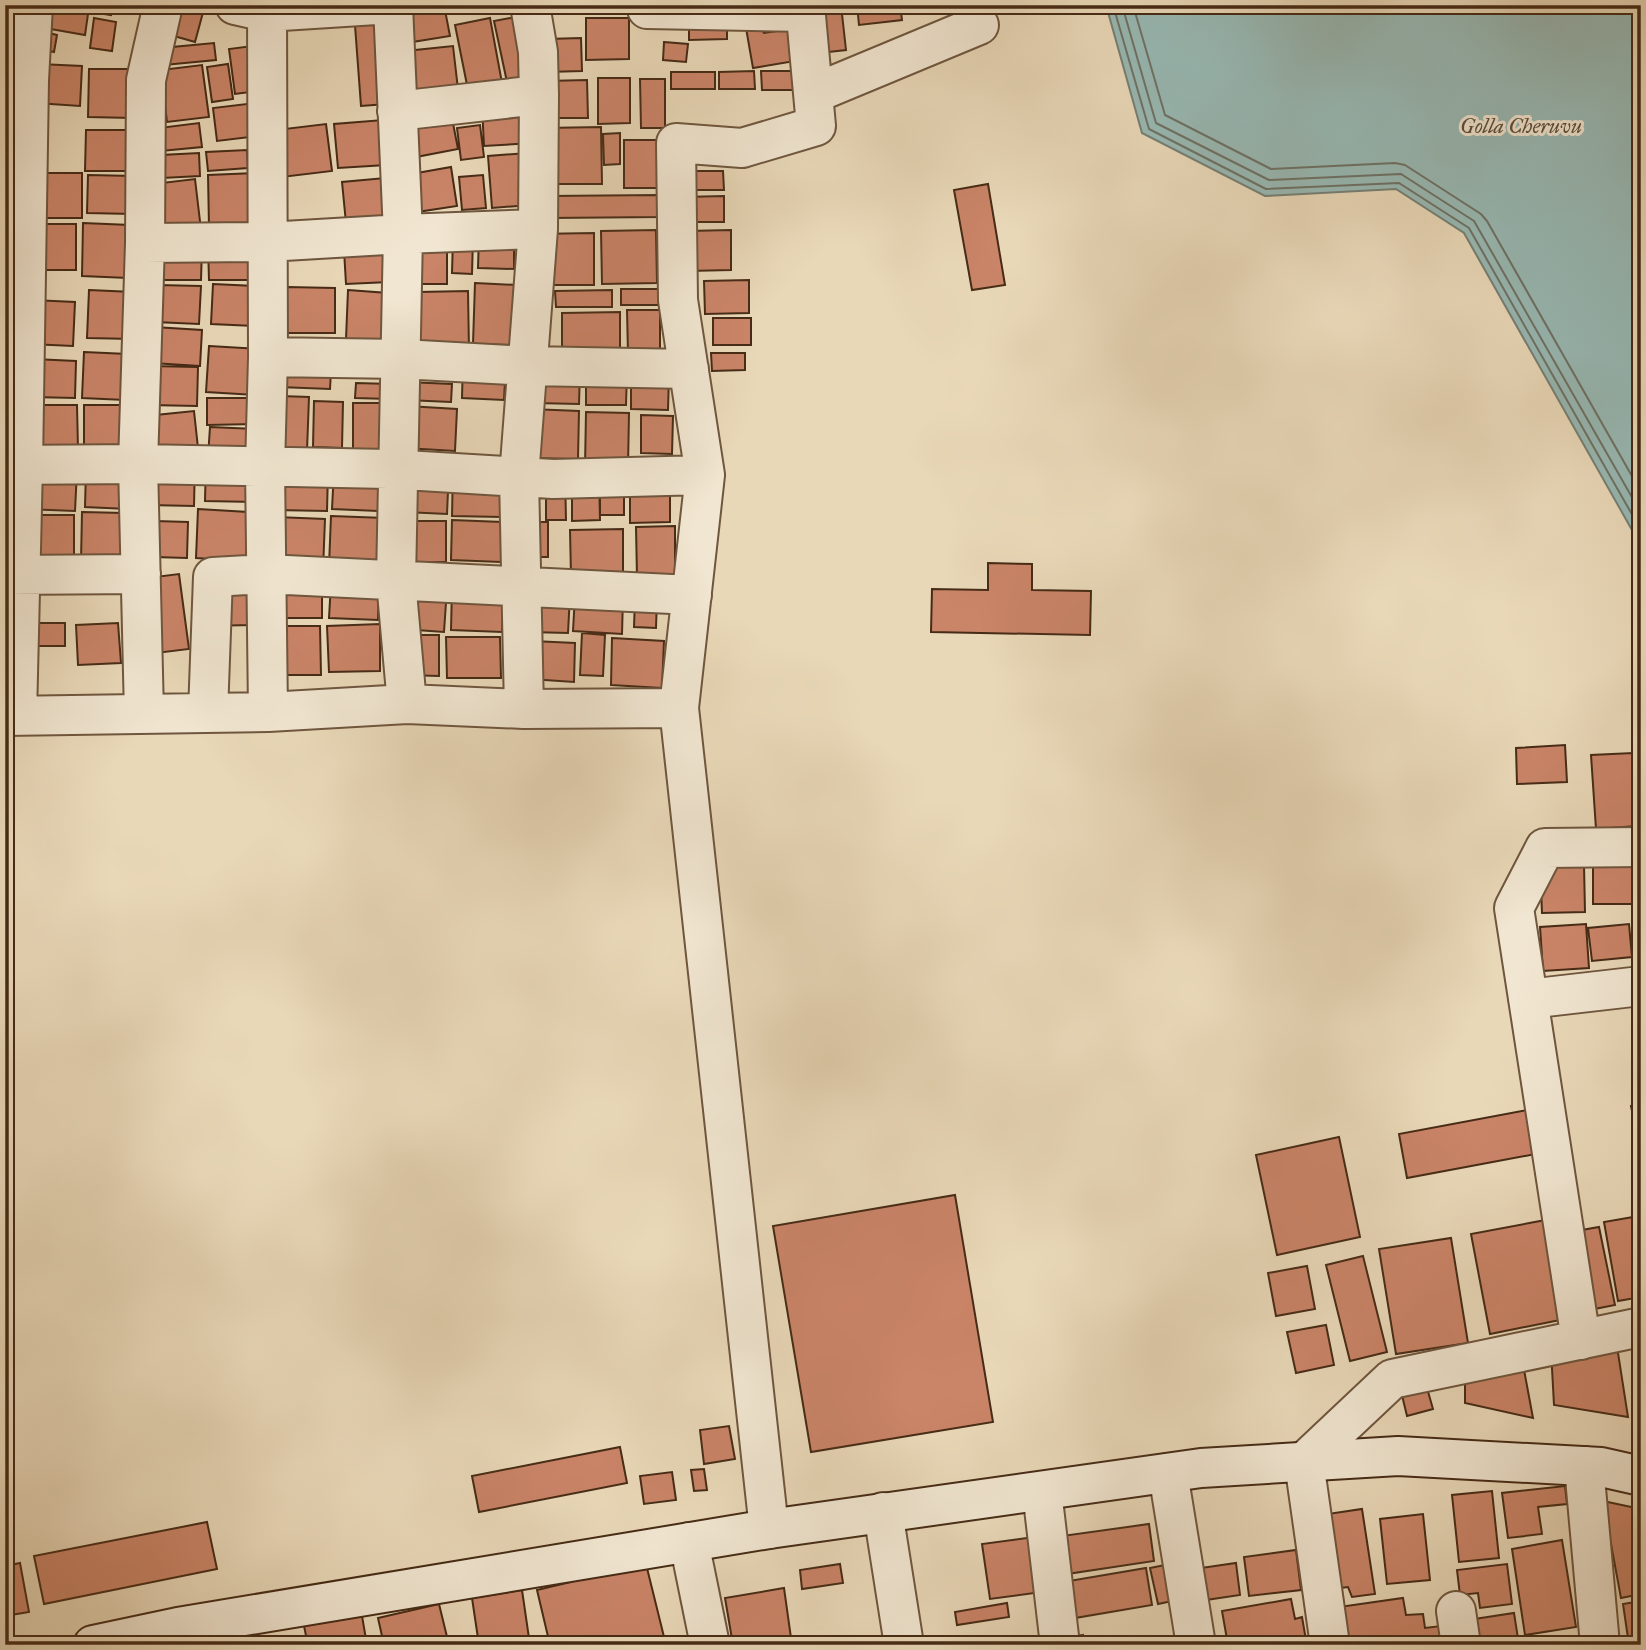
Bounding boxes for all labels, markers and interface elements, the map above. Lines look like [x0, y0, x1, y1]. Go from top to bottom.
water label: Golla Cheruvu [1460, 113, 1582, 139]

